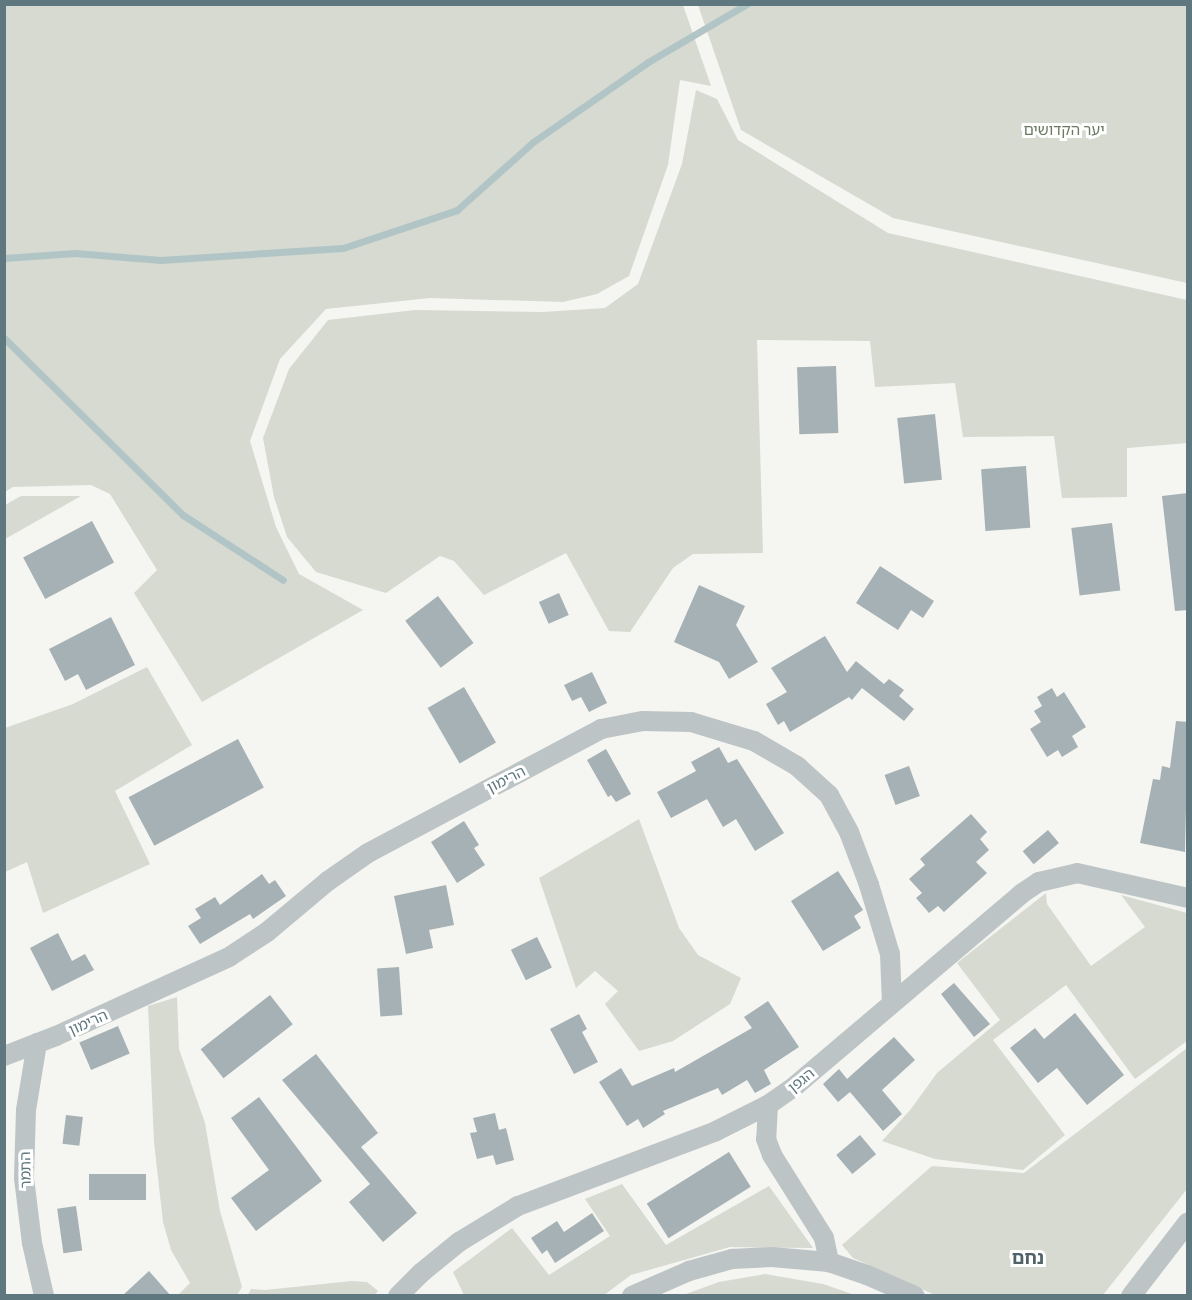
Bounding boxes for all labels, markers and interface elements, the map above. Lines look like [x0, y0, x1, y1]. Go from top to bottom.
park label: יער הקדושים [1023, 121, 1105, 139]
street label: הרימון [484, 762, 528, 796]
street label: הרימון [66, 1005, 110, 1039]
street label: הגפן [784, 1064, 818, 1096]
street label: התמר [16, 1151, 34, 1189]
district label: נחם [1012, 1247, 1044, 1269]

